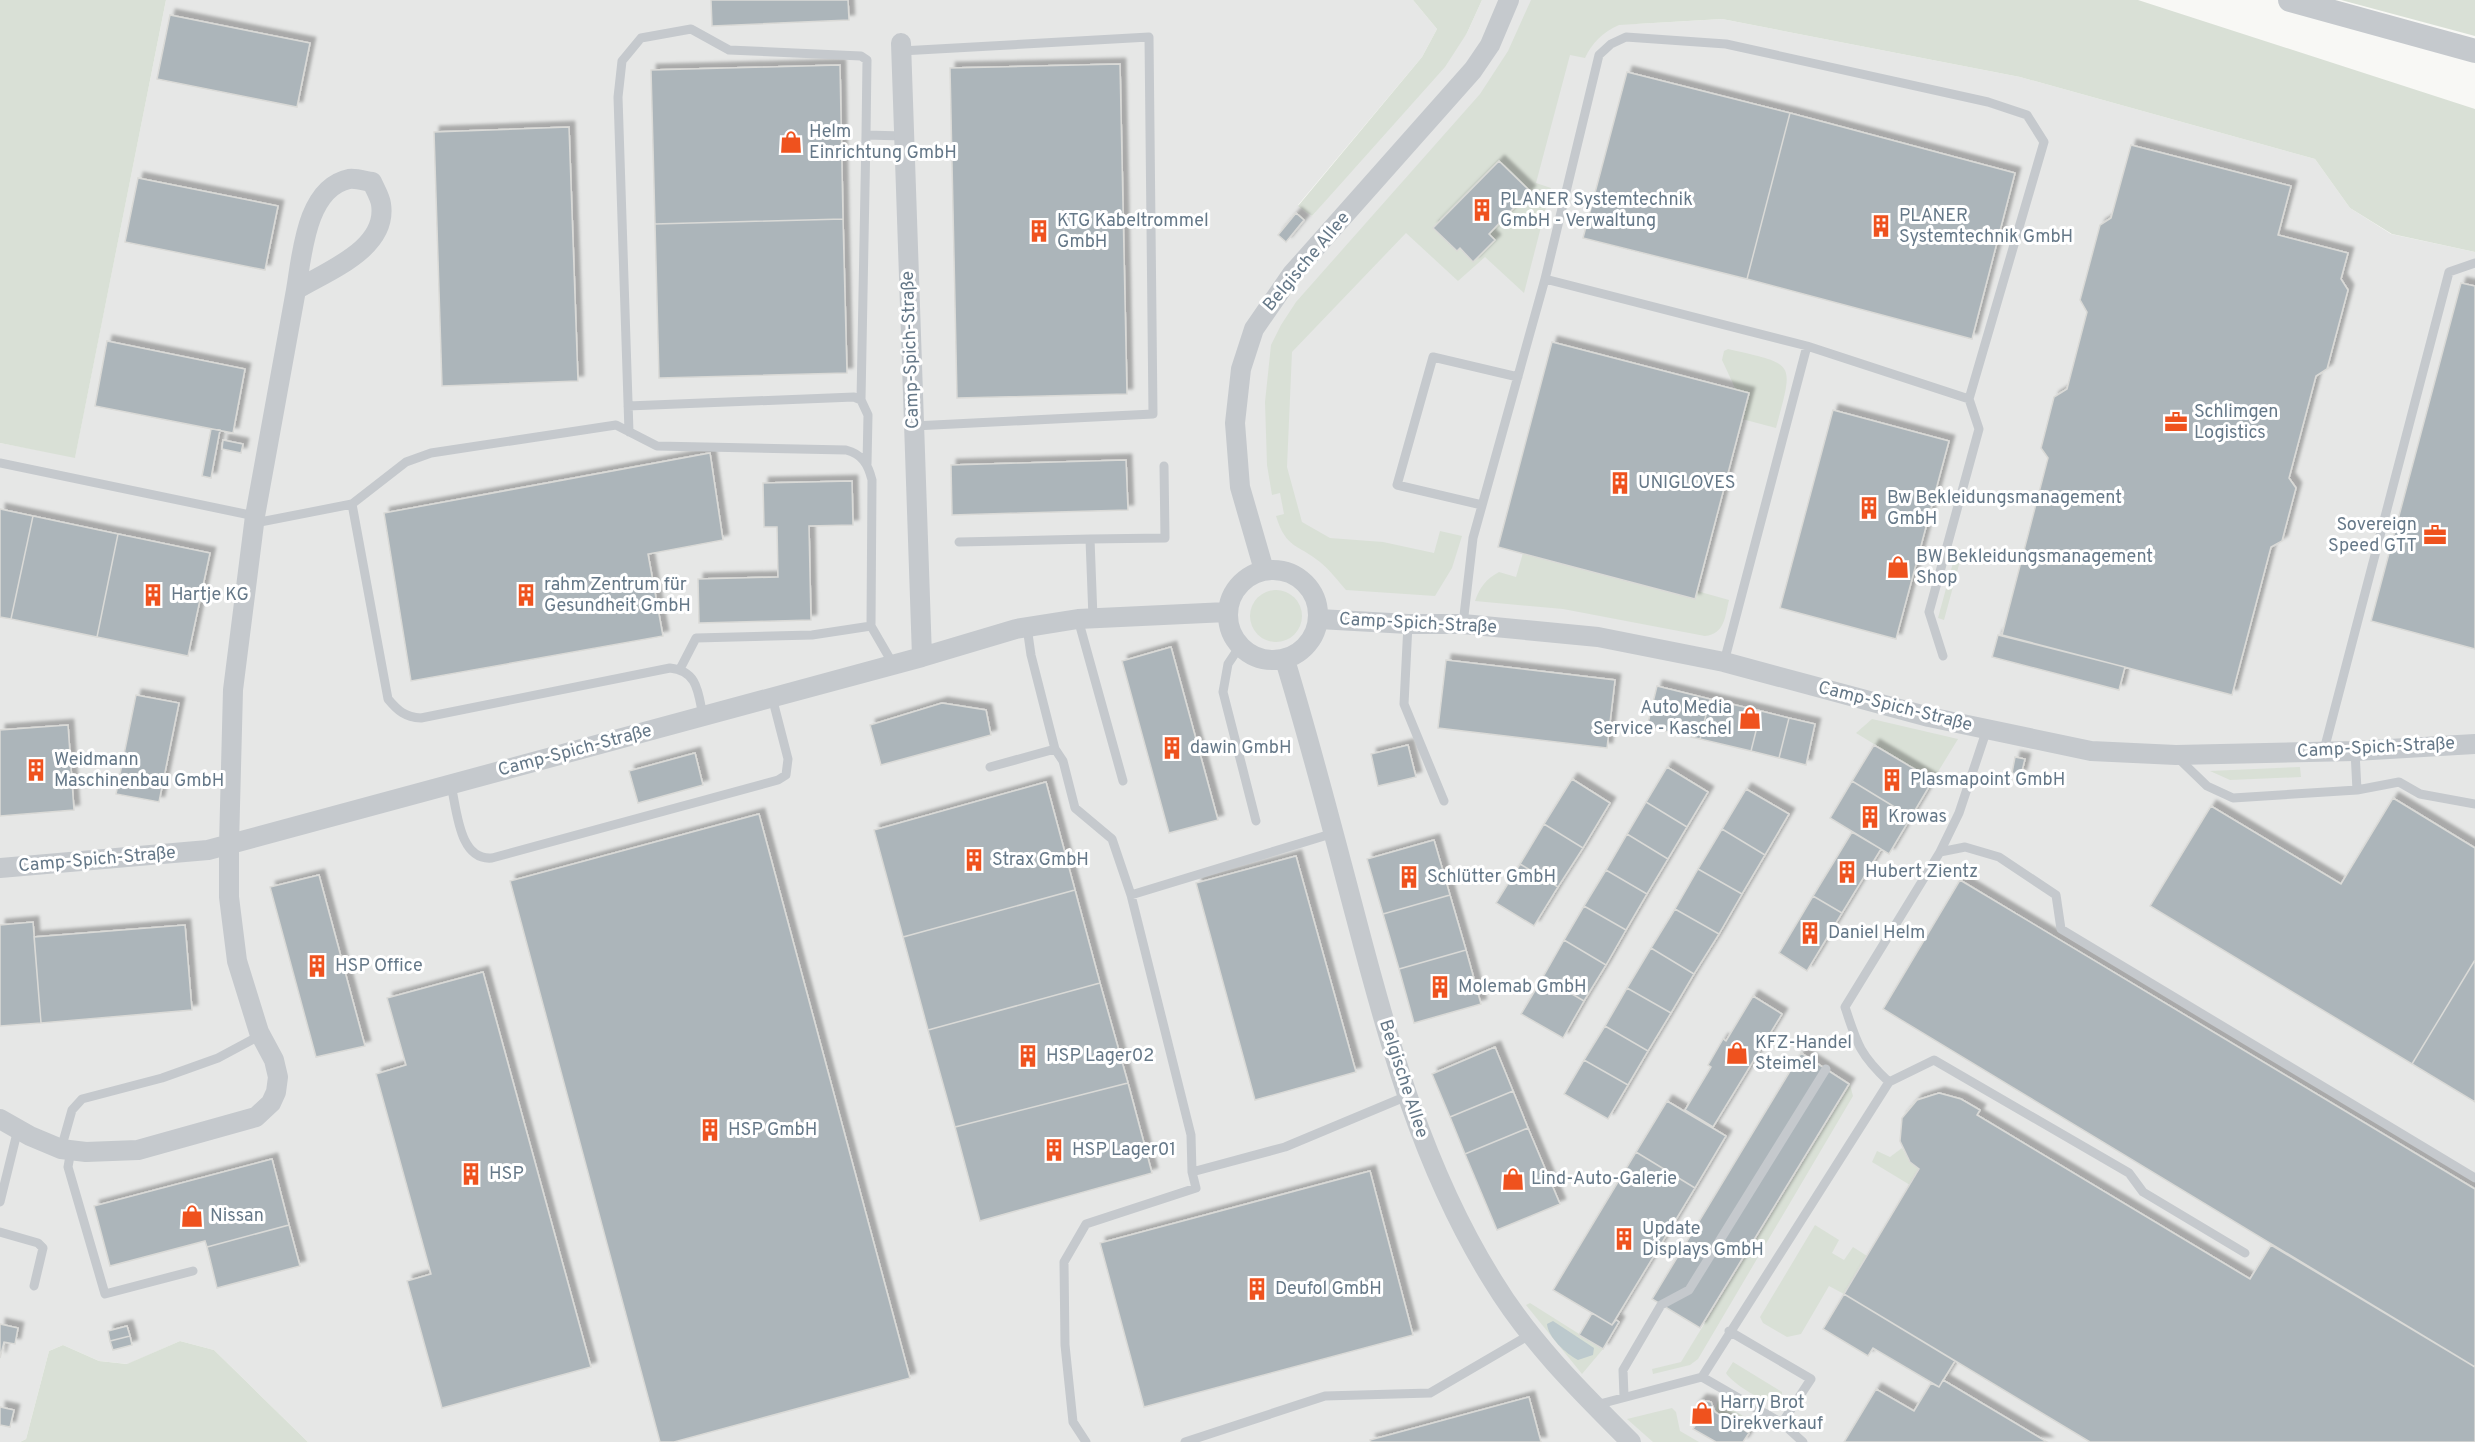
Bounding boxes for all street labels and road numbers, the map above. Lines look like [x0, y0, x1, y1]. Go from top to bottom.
street label: Belgische Allee [1259, 207, 1355, 317]
street label: Camp-Spich-Straße [897, 271, 925, 429]
street label: Camp-Spich-Straße [1338, 608, 1498, 640]
street label: Camp-Spich-Straße [1816, 677, 1974, 737]
street label: Camp-Spich-Straße [496, 719, 654, 783]
street label: Camp-Spich-Straße [2296, 732, 2456, 764]
street label: Camp-Spich-Straße [17, 842, 177, 878]
street label: Belgische Allee [1373, 1017, 1433, 1141]

